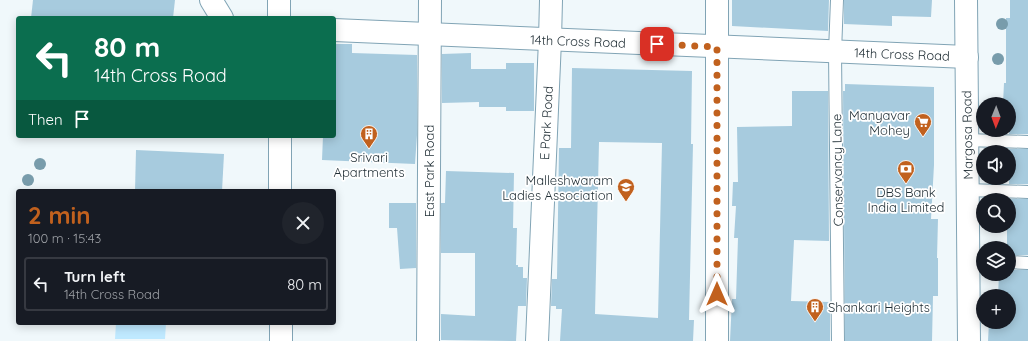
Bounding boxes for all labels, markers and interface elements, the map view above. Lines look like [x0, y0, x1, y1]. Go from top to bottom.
pin [640, 27, 674, 61]
text: 80 m [94, 29, 160, 64]
street label: 14th Cross Road [530, 31, 626, 51]
icon: left [28, 32, 80, 84]
icon: arrive [646, 33, 668, 55]
street label: 14th Cross Road [854, 44, 950, 64]
text: 14th Cross Road [94, 64, 227, 87]
street label: E Park Road [536, 85, 556, 161]
street label: Margosa Road [958, 90, 976, 180]
north arrow [976, 97, 1016, 137]
map controls [976, 97, 1016, 329]
place label: Manyavar Mohey [849, 107, 910, 138]
icon: arrive [71, 108, 93, 130]
text: Then [28, 110, 63, 129]
supermarket icon: Manyavar Mohey [913, 112, 933, 137]
street label: Conservancy Lane [828, 114, 846, 226]
building icon: Srivari Apartments [359, 124, 379, 149]
street label: East Park Road [421, 125, 437, 217]
button: sound [976, 145, 1016, 185]
place label: Srivari Apartments [333, 149, 405, 180]
bank icon: DBS Bank India Limited [896, 159, 916, 184]
place label: Malleshwaram Ladies Association [502, 172, 613, 203]
school or university icon: Malleshwaram Ladies Association [616, 177, 636, 202]
place label: DBS Bank India Limited [868, 184, 944, 215]
button: search [976, 193, 1016, 233]
text: 2 min [28, 200, 90, 230]
button: close [282, 202, 324, 244]
text: 100 m · 15:43 [28, 230, 101, 246]
button: layers [976, 241, 1016, 281]
text: Turn left [64, 267, 126, 286]
icon: left [30, 273, 52, 295]
position arrow [696, 273, 738, 315]
text: 80 m [287, 275, 322, 294]
text: 14th Cross Road [64, 286, 160, 302]
button: + [976, 289, 1016, 329]
building icon: Shankari Heights [805, 297, 825, 322]
place label: Shankari Heights [828, 299, 930, 315]

